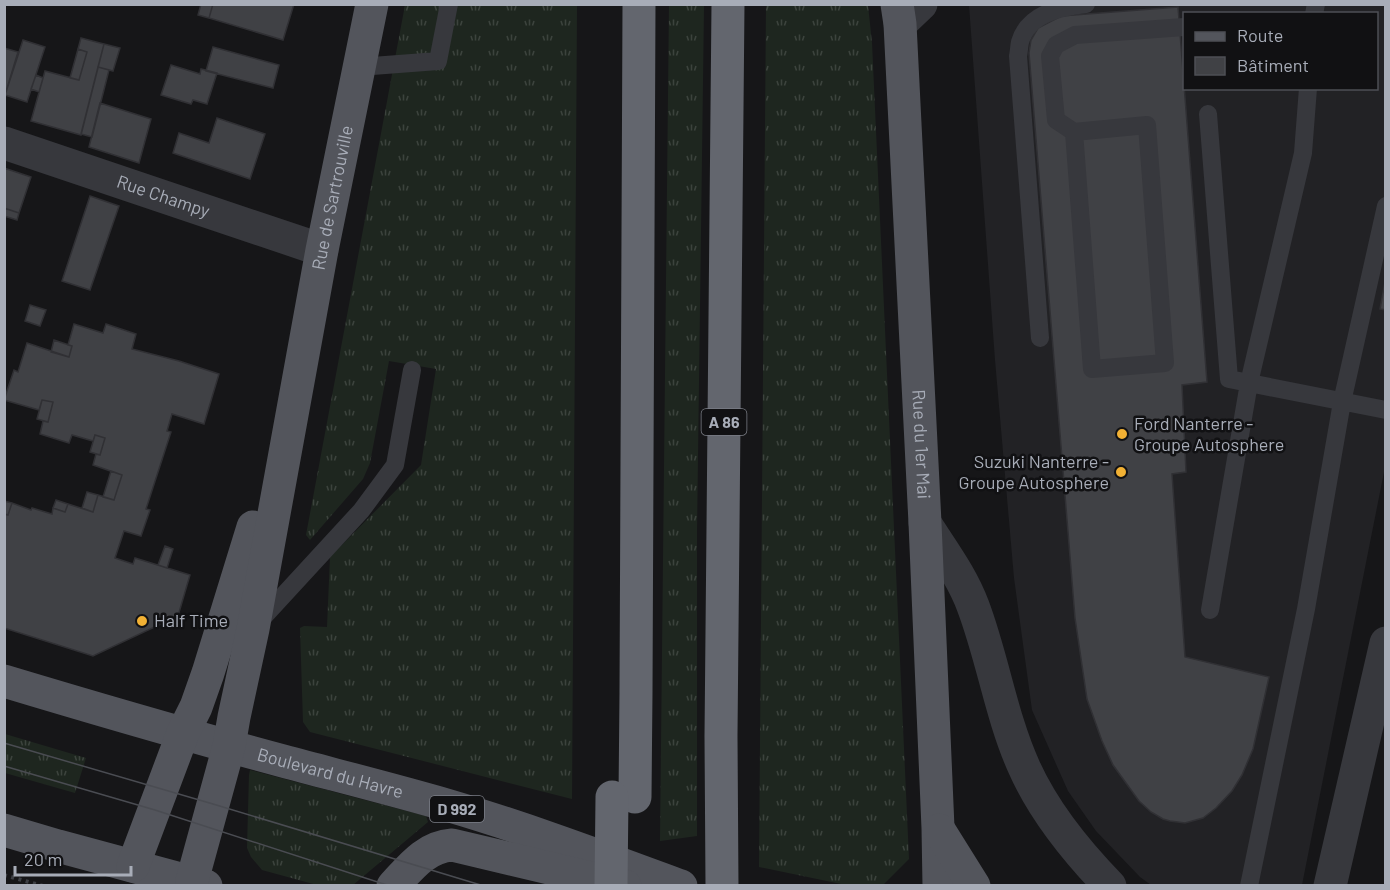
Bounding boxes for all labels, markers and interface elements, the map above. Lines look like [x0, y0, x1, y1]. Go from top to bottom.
legend [1183, 12, 1378, 90]
text: Route [1237, 24, 1283, 46]
text: Bâtiment [1237, 54, 1309, 76]
street label: Rue de Sartrouville [307, 123, 357, 272]
street label: Rue Champy [114, 170, 213, 221]
street label: Rue du 1er Mai [908, 389, 936, 500]
road number: A 86 [702, 409, 746, 435]
place label: Ford Nanterre - Groupe Autosphere [1134, 412, 1284, 455]
marker: Ford Nanterre - Groupe Autosphere [1115, 427, 1129, 441]
place label: Suzuki Nanterre - Groupe Autosphere [959, 450, 1109, 493]
marker: Suzuki Nanterre - Groupe Autosphere [1114, 465, 1128, 479]
place label: Half Time [154, 609, 228, 631]
marker: Half Time [135, 614, 149, 628]
street label: Boulevard du Havre [255, 743, 406, 802]
road number: D 992 [430, 796, 484, 822]
scale bar [15, 839, 130, 877]
text: 20 m [24, 848, 62, 870]

